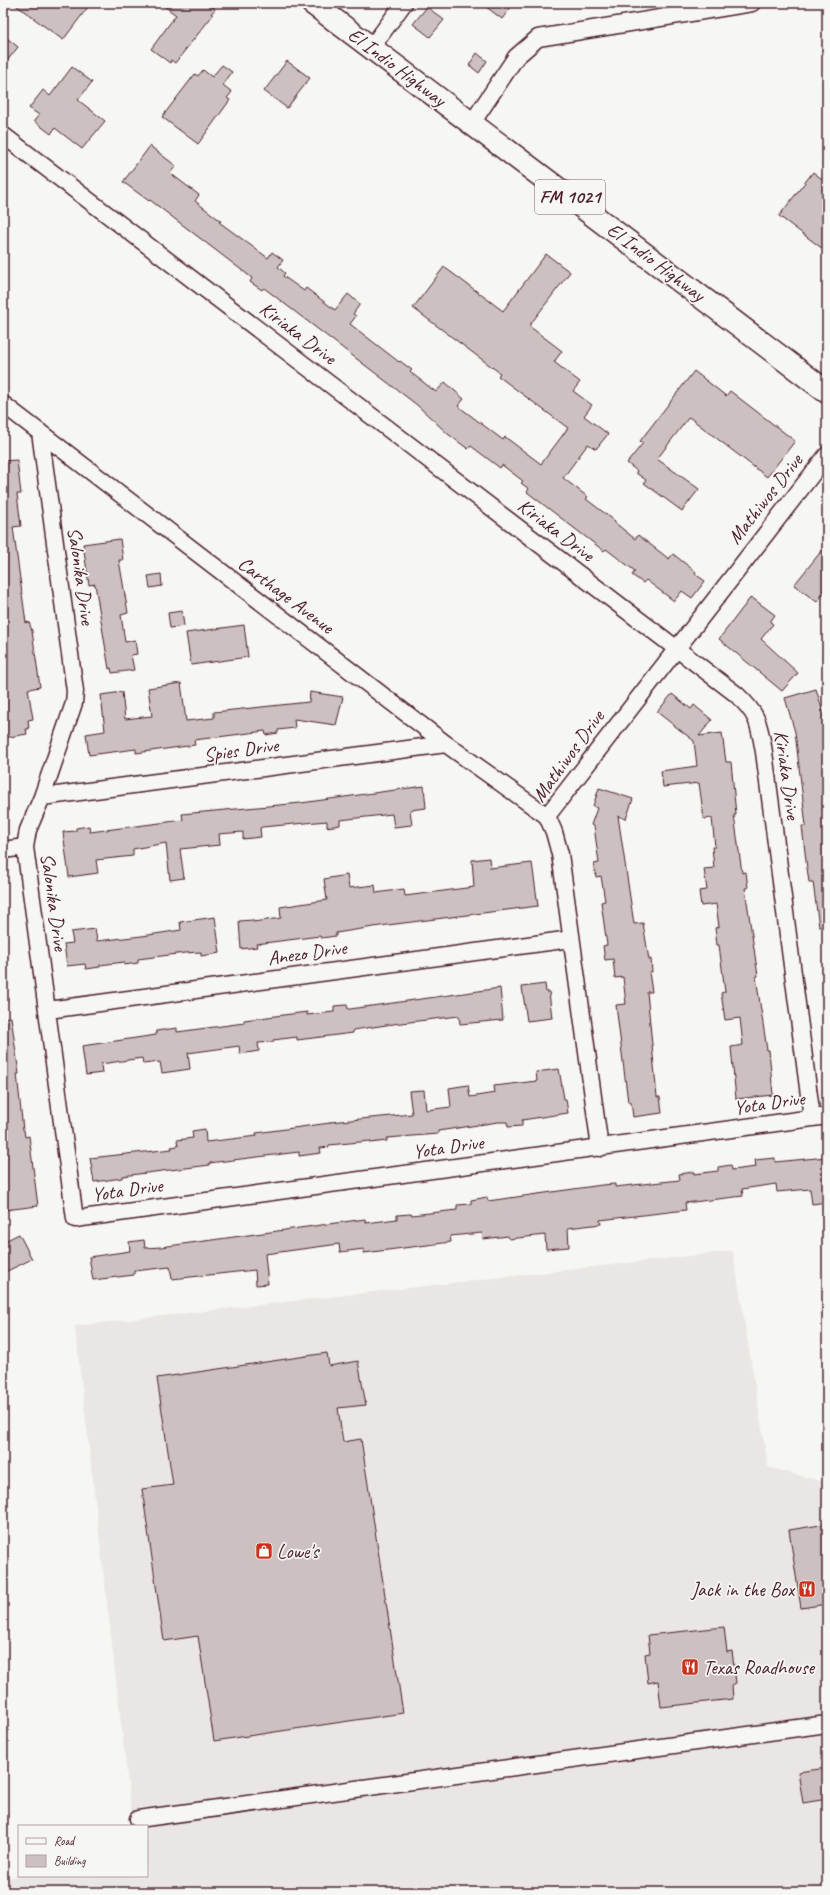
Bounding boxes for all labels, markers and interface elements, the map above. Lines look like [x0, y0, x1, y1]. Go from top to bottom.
street label: El Indio Highway [343, 22, 453, 113]
road number: FM 1021 [535, 180, 605, 214]
street label: El Indio Highway [602, 217, 712, 308]
street label: Kiriaka Drive [255, 296, 342, 371]
street label: Mathiwos Drive [722, 448, 809, 549]
street label: Kiriaka Drive [513, 493, 600, 568]
street label: Salonika Drive [62, 526, 100, 628]
street label: Carthage Avenue [233, 551, 340, 640]
street label: Mathiwos Drive [526, 704, 611, 807]
street label: Kiriaka Drive [768, 729, 806, 823]
street label: Spies Drive [202, 732, 281, 768]
street label: Salonika Drive [35, 852, 73, 954]
street label: Anezo Drive [266, 935, 349, 971]
street label: Yota Drive [732, 1085, 807, 1120]
street label: Yota Drive [411, 1129, 486, 1164]
street label: Yota Drive [90, 1172, 165, 1207]
place label: Lowe's [277, 1539, 321, 1564]
shop icon: Lowe's [254, 1541, 274, 1561]
place label: Jack in the Box [690, 1577, 796, 1602]
restaurant icon: Jack in the Box [797, 1579, 817, 1599]
place label: Texas Roadhouse [703, 1655, 816, 1680]
restaurant icon: Texas Roadhouse [680, 1657, 700, 1677]
legend [18, 1825, 148, 1877]
text: Road [54, 1833, 76, 1849]
text: Building [54, 1853, 86, 1869]

